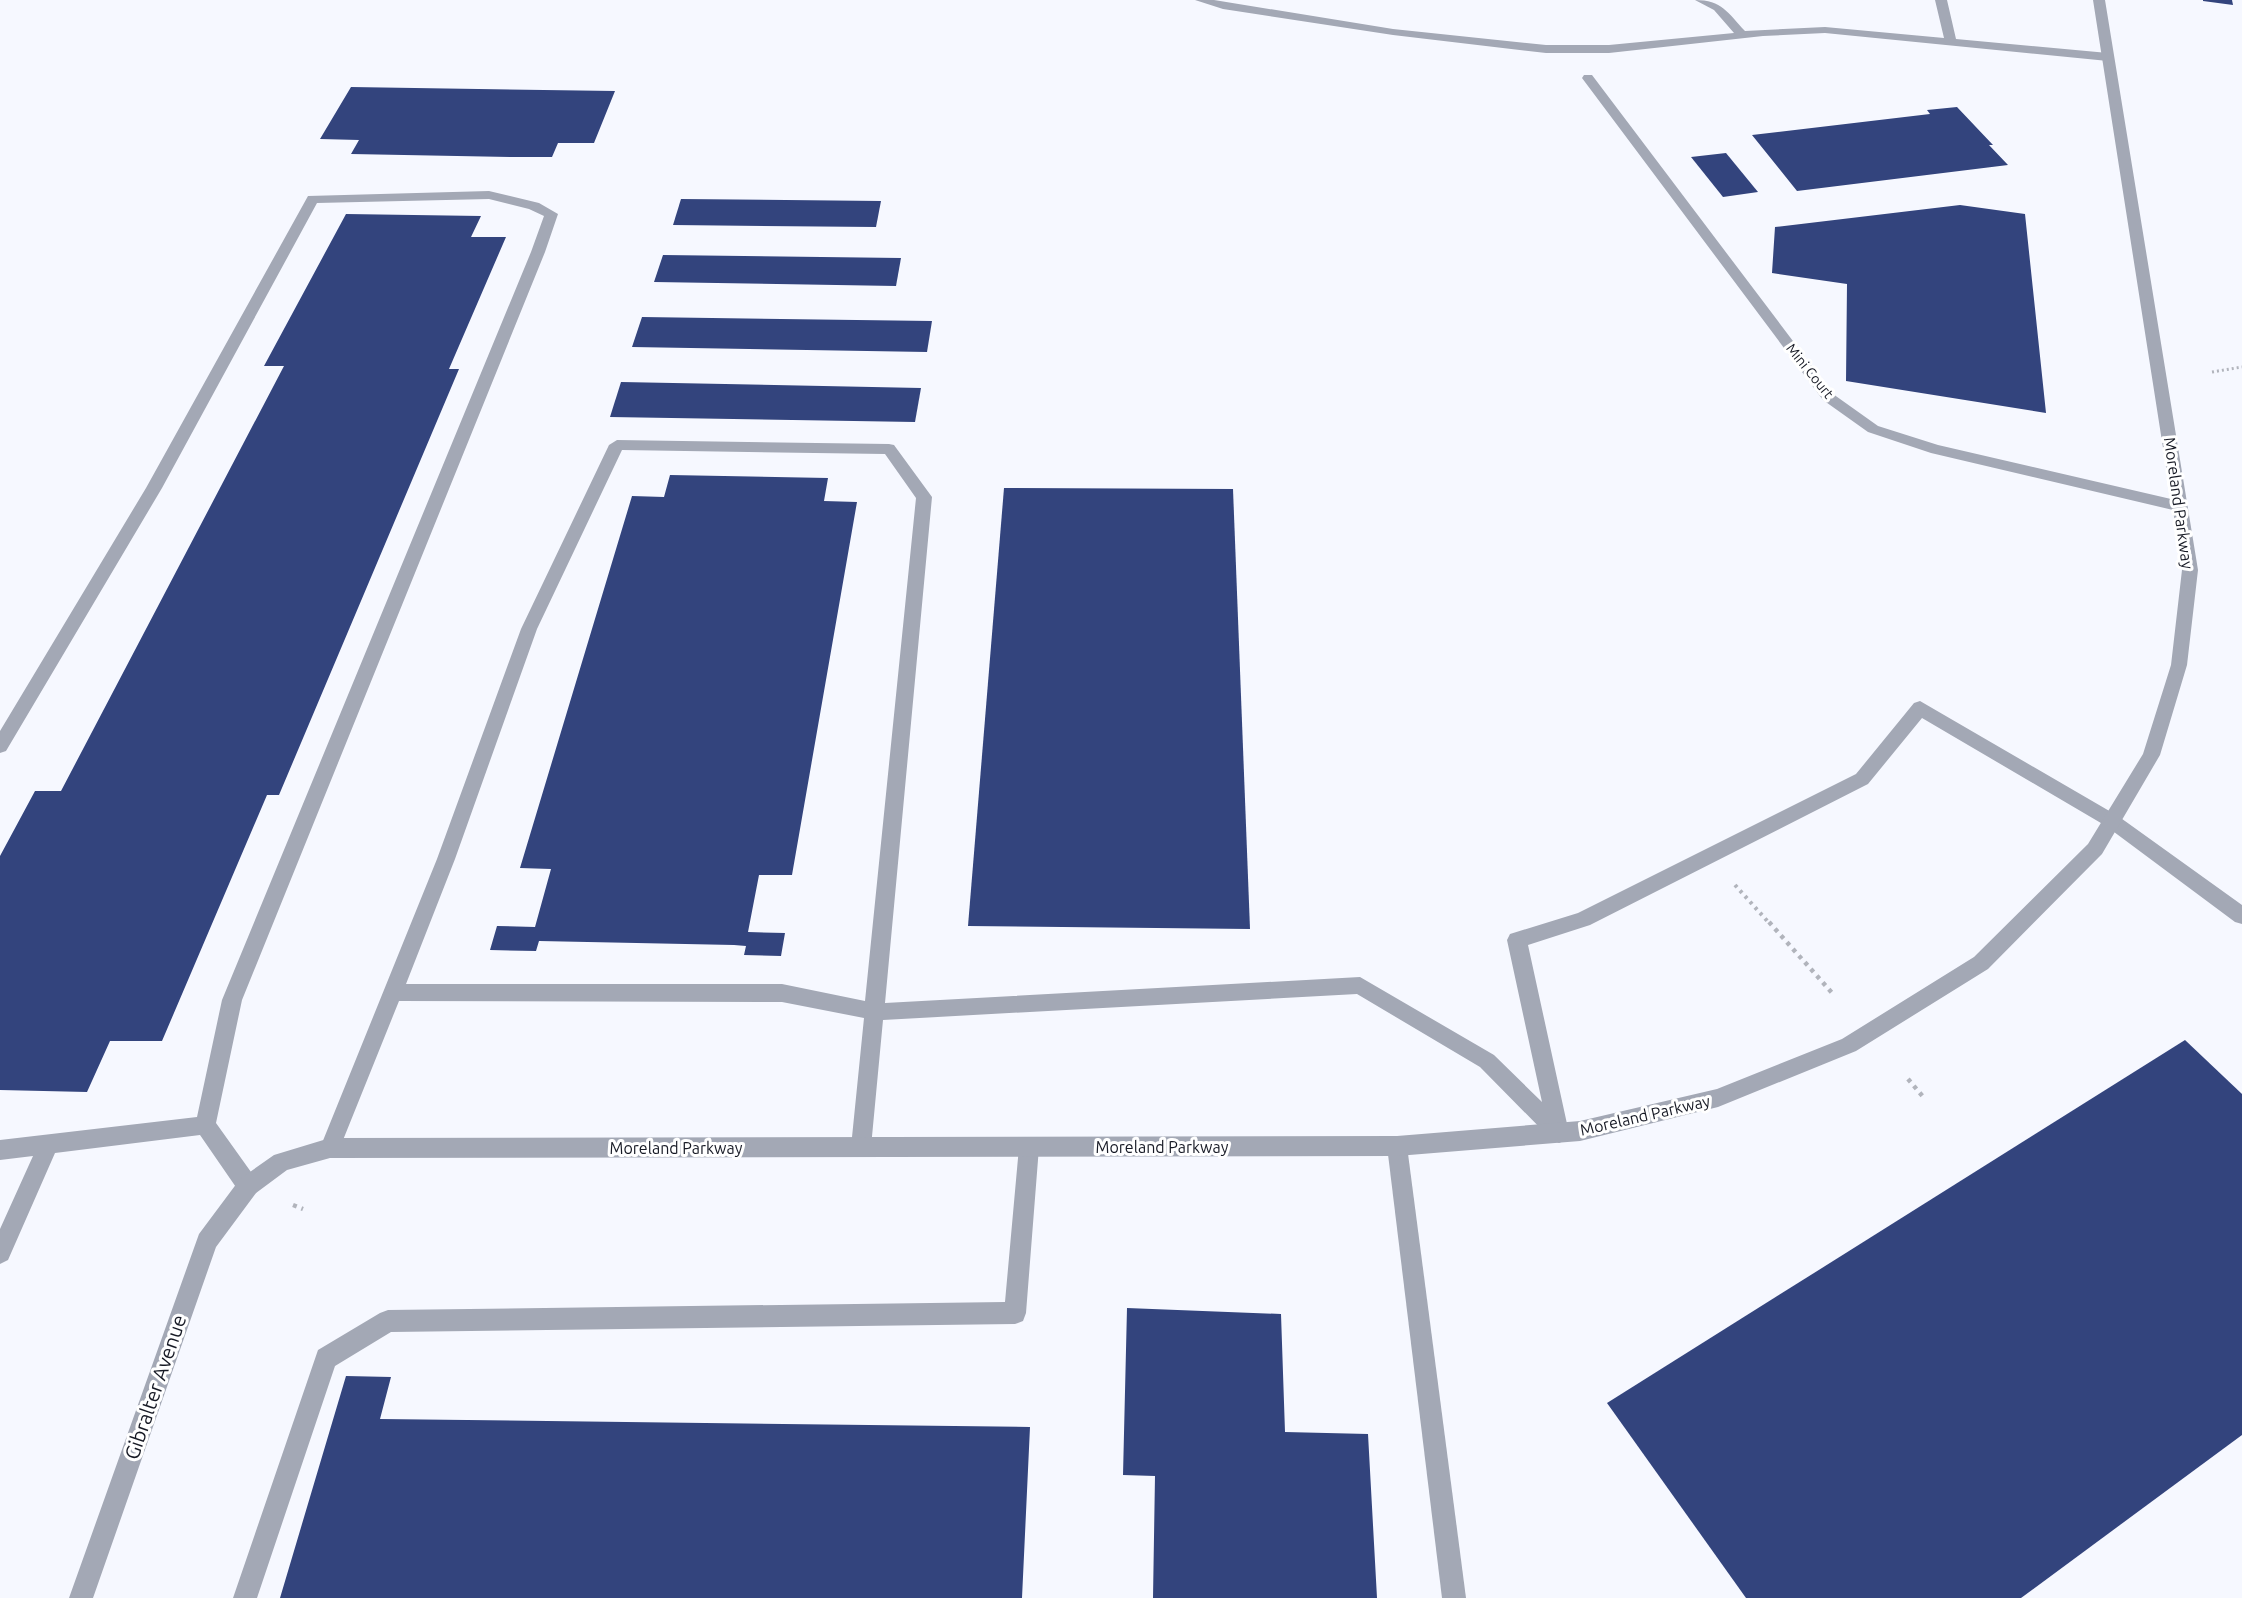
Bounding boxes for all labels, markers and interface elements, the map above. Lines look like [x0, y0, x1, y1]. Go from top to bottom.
street label: Mini Court [1783, 340, 1837, 402]
street label: Moreland Parkway [2161, 436, 2197, 570]
street label: Moreland Parkway [1578, 1091, 1712, 1139]
street label: Moreland Parkway [1096, 1138, 1229, 1156]
street label: Moreland Parkway [610, 1139, 743, 1157]
street label: Gibralter Avenue [119, 1312, 191, 1462]

